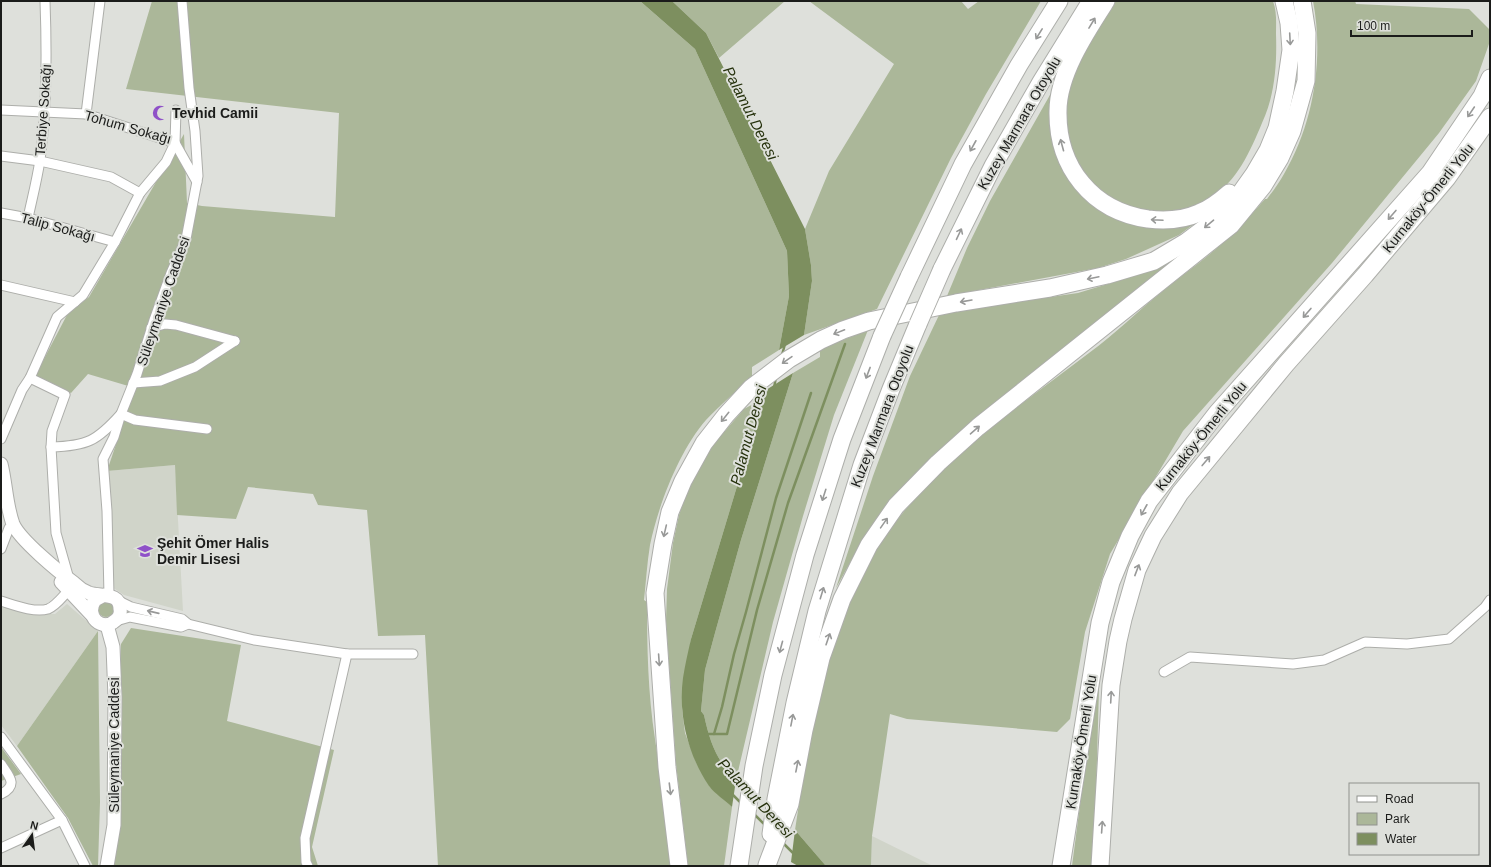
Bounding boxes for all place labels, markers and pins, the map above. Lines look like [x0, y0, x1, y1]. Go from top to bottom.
mosque icon: Tevhid Camii [151, 104, 169, 122]
place label: Tevhid Camii [172, 105, 258, 121]
place label: Şehit Ömer Halis Demir Lisesi [157, 535, 269, 567]
school or university icon: Şehit Ömer Halis Demir Lisesi [136, 542, 154, 560]

